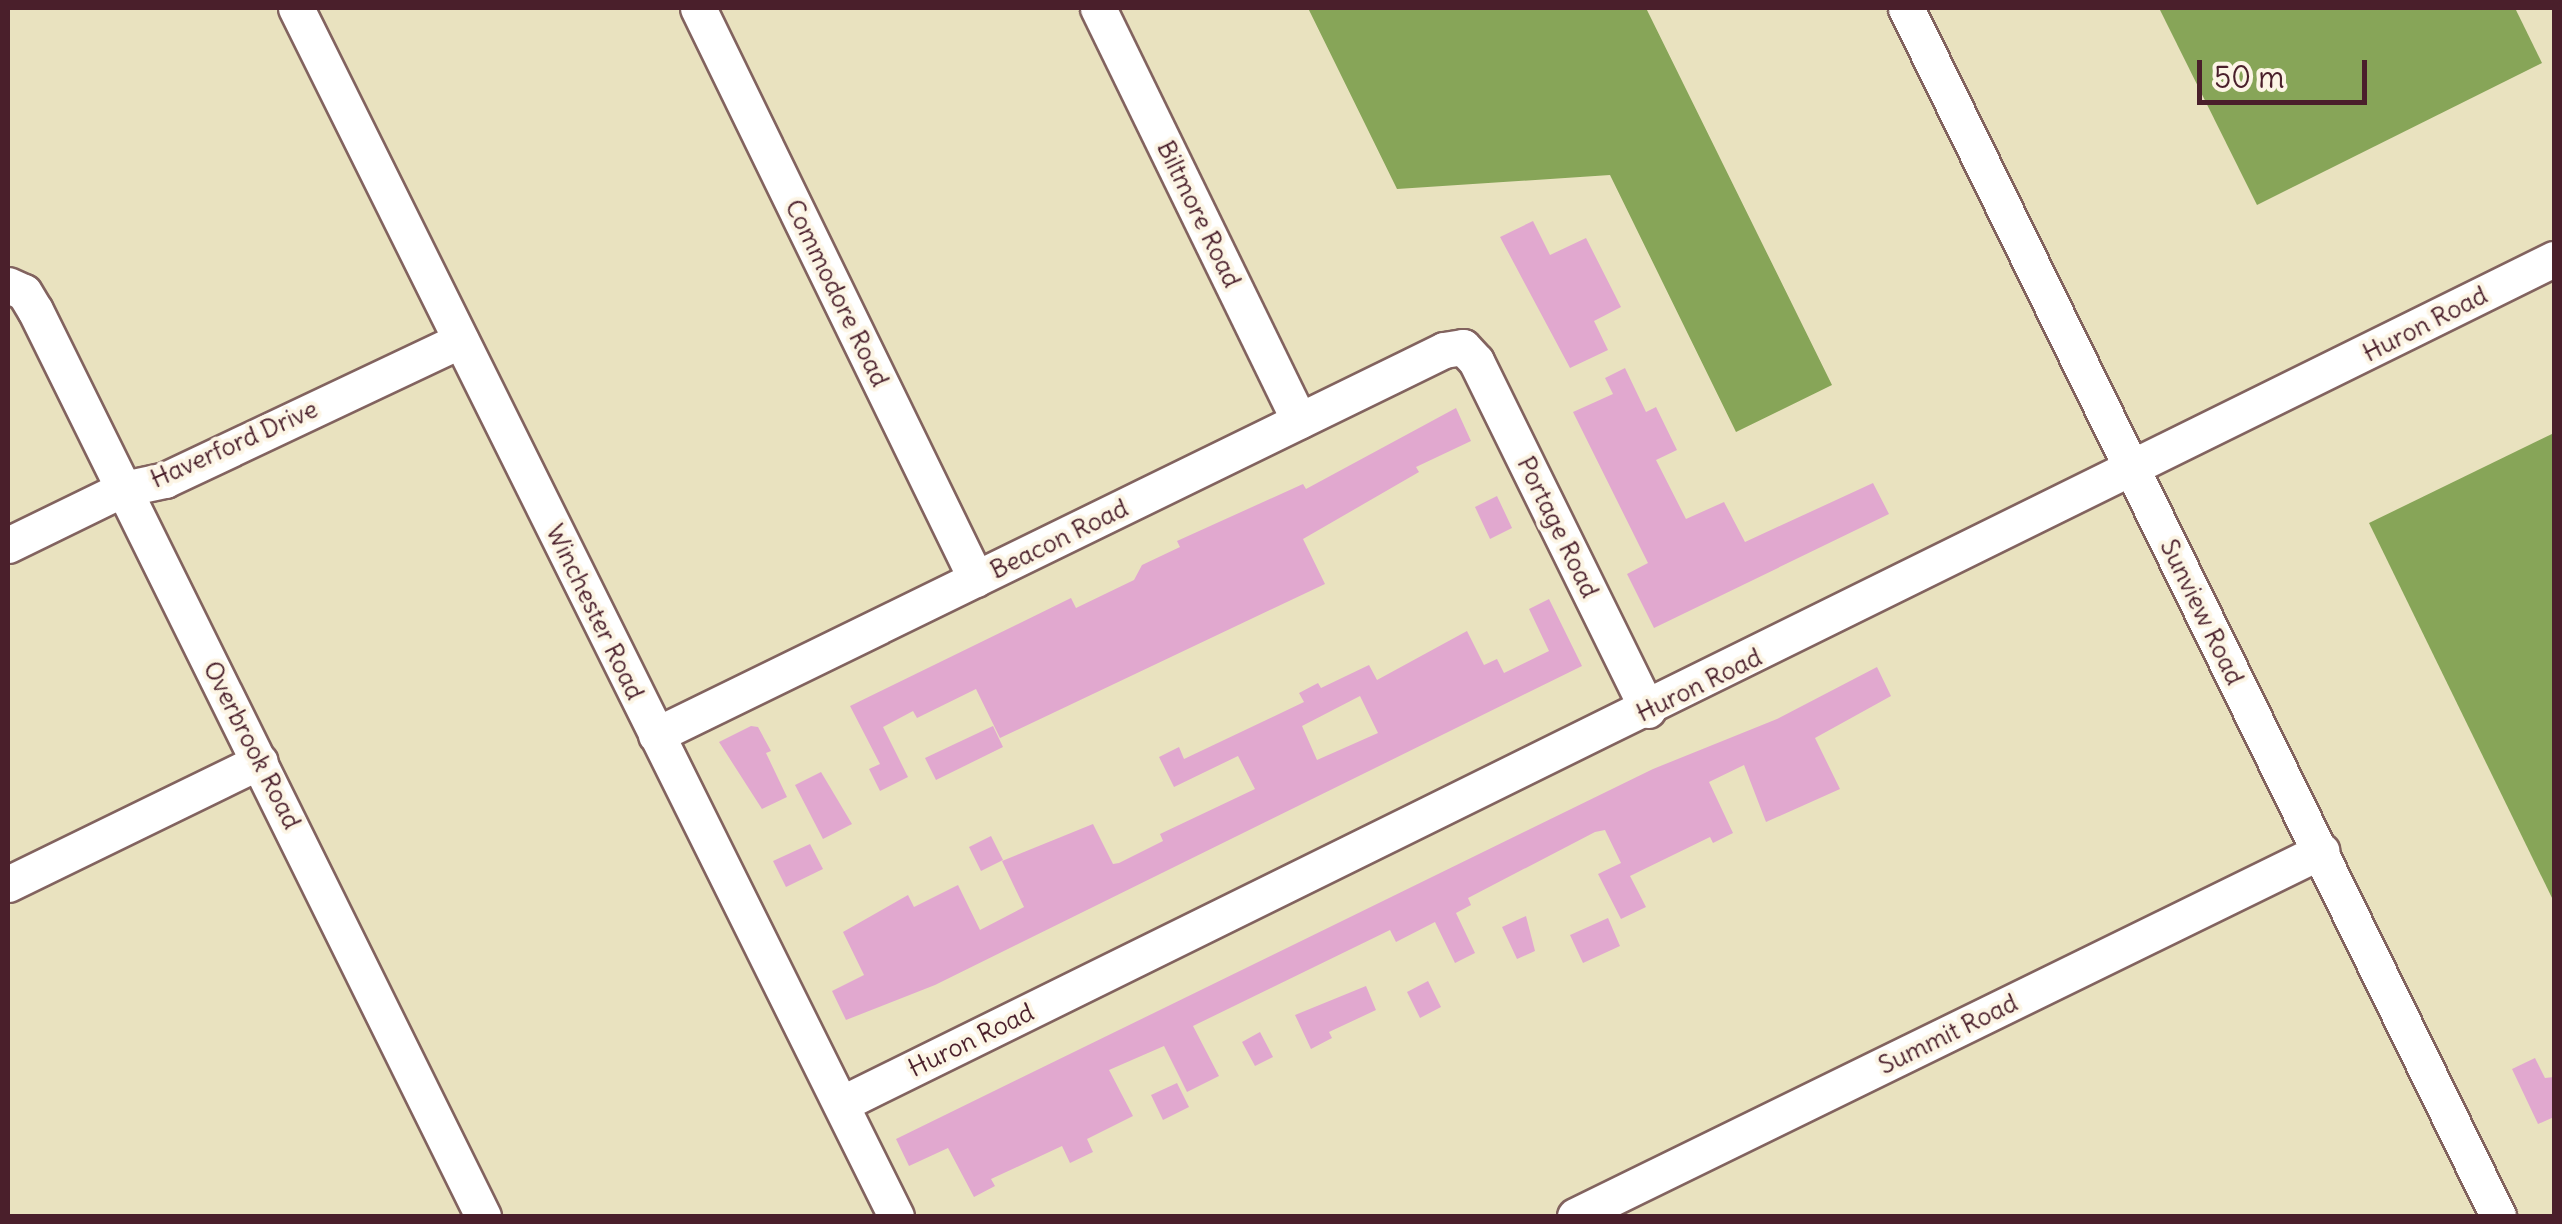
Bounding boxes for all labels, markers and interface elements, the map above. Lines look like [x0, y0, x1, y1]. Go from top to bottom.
scale bar [2202, 40, 2372, 102]
text: 50 m [2214, 58, 2284, 96]
street label: Biltmore Road [1151, 136, 1247, 292]
street label: Commodore Road [779, 195, 895, 391]
street label: Huron Road [2358, 280, 2492, 368]
street label: Haverford Drive [146, 394, 322, 494]
street label: Portage Road [1511, 452, 1605, 602]
street label: Beacon Road [985, 493, 1133, 585]
street label: Winchester Road [540, 519, 650, 705]
street label: Sunview Road [2154, 534, 2250, 690]
street label: Huron Road [1631, 642, 1767, 728]
street label: Overbrook Road [197, 656, 307, 834]
street label: Summit Road [1874, 987, 2022, 1081]
street label: Huron Road [903, 997, 1039, 1083]

